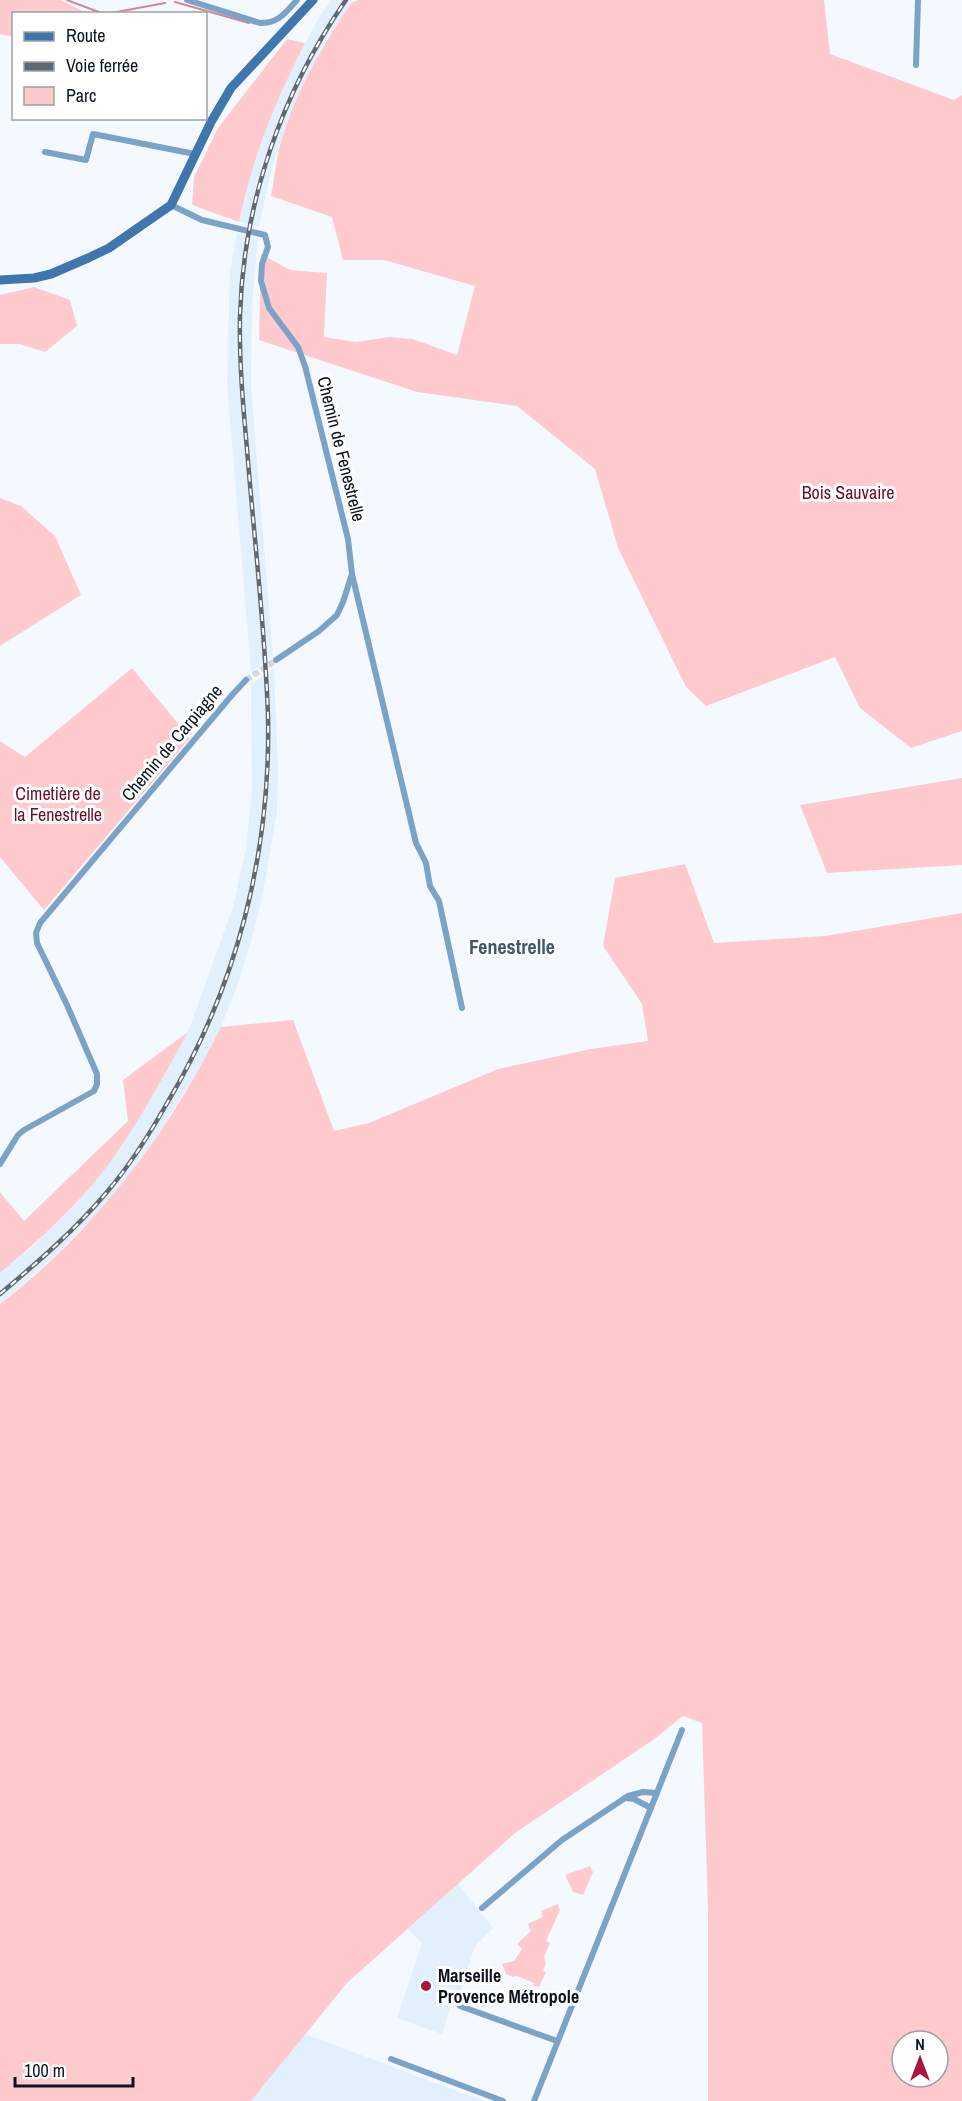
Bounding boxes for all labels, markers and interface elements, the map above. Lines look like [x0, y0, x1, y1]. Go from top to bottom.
legend [12, 12, 207, 120]
text: Route [66, 23, 105, 48]
text: Voie ferrée [66, 53, 138, 78]
text: Parc [66, 83, 96, 108]
street label: Chemin de Fenestrelle [311, 374, 372, 524]
park label: Bois Sauvaire [802, 480, 894, 505]
street label: Chemin de Carpiagne [115, 679, 228, 806]
park label: Cimetière de la Fenestrelle [14, 781, 102, 827]
district label: Fenestrelle [469, 933, 555, 960]
place label: Marseille Provence Métropole [438, 1963, 579, 2009]
marker: Marseille Provence Métropole [419, 1979, 433, 1993]
north arrow [890, 2029, 950, 2089]
text: N [915, 2033, 925, 2055]
scale bar [15, 2050, 134, 2088]
text: 100 m [24, 2058, 65, 2083]

